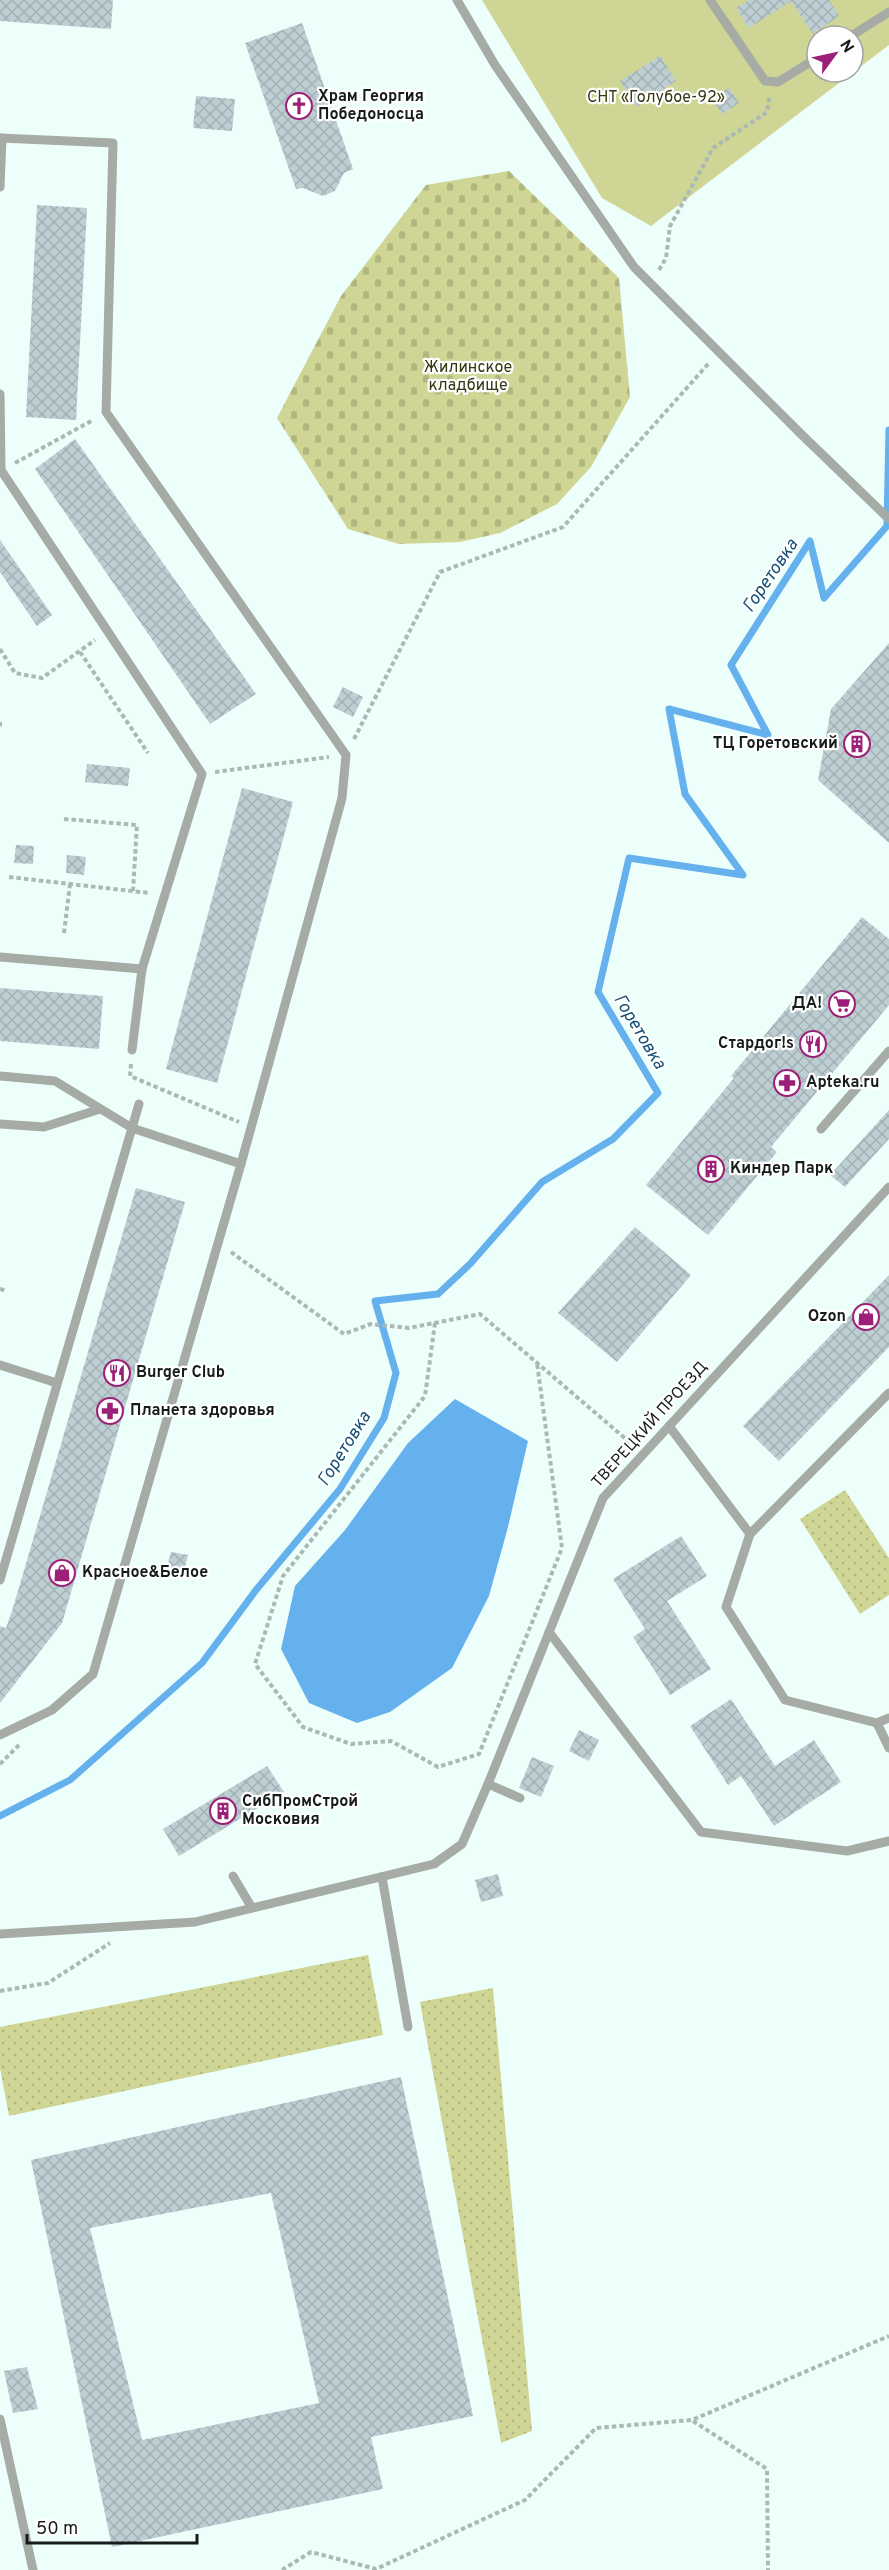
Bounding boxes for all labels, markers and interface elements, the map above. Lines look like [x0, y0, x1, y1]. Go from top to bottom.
north arrow [805, 24, 865, 84]
text: N [834, 37, 857, 57]
place label: Храм Георгия Победоносца [318, 87, 424, 125]
park label: СНТ «Голубое-92» [587, 88, 725, 108]
church icon: Храм Георгия Победоносца [284, 91, 314, 121]
park label: Жилинское кладбище [424, 358, 512, 396]
water label: Горетовка [738, 534, 804, 617]
building icon: ТЦ Горетовский [842, 729, 872, 759]
place label: ТЦ Горетовский [713, 734, 838, 754]
supermarket icon: ДА! [827, 989, 857, 1019]
water label: Горетовка [608, 990, 671, 1074]
place label: ДА! [792, 994, 822, 1014]
restaurant icon: Стардог!s [798, 1029, 828, 1059]
place label: Стардог!s [718, 1034, 794, 1054]
pharmacy icon: Apteka.ru [772, 1068, 802, 1098]
place label: Apteka.ru [806, 1073, 879, 1093]
building icon: Киндер Парк [696, 1154, 726, 1184]
place label: Киндер Парк [730, 1159, 833, 1179]
shop icon: Ozon [851, 1302, 881, 1332]
place label: Ozon [808, 1307, 846, 1327]
street label: ТВЕРЕЦКИЙ ПРОЕЗД [586, 1356, 712, 1492]
restaurant icon: Burger Club [102, 1358, 132, 1388]
place label: Burger Club [136, 1363, 225, 1383]
pharmacy icon: Планета здоровья [95, 1396, 125, 1426]
place label: Планета здоровья [130, 1401, 275, 1421]
water label: Горетовка [313, 1407, 377, 1491]
shop icon: Красное&Белое [47, 1558, 77, 1588]
place label: Красное&Белое [82, 1563, 208, 1583]
place label: СибПромСтрой Московия [242, 1792, 358, 1830]
building icon: СибПромСтрой Московия [208, 1796, 238, 1826]
scale bar [27, 2507, 196, 2545]
text: 50 m [36, 2518, 78, 2541]

